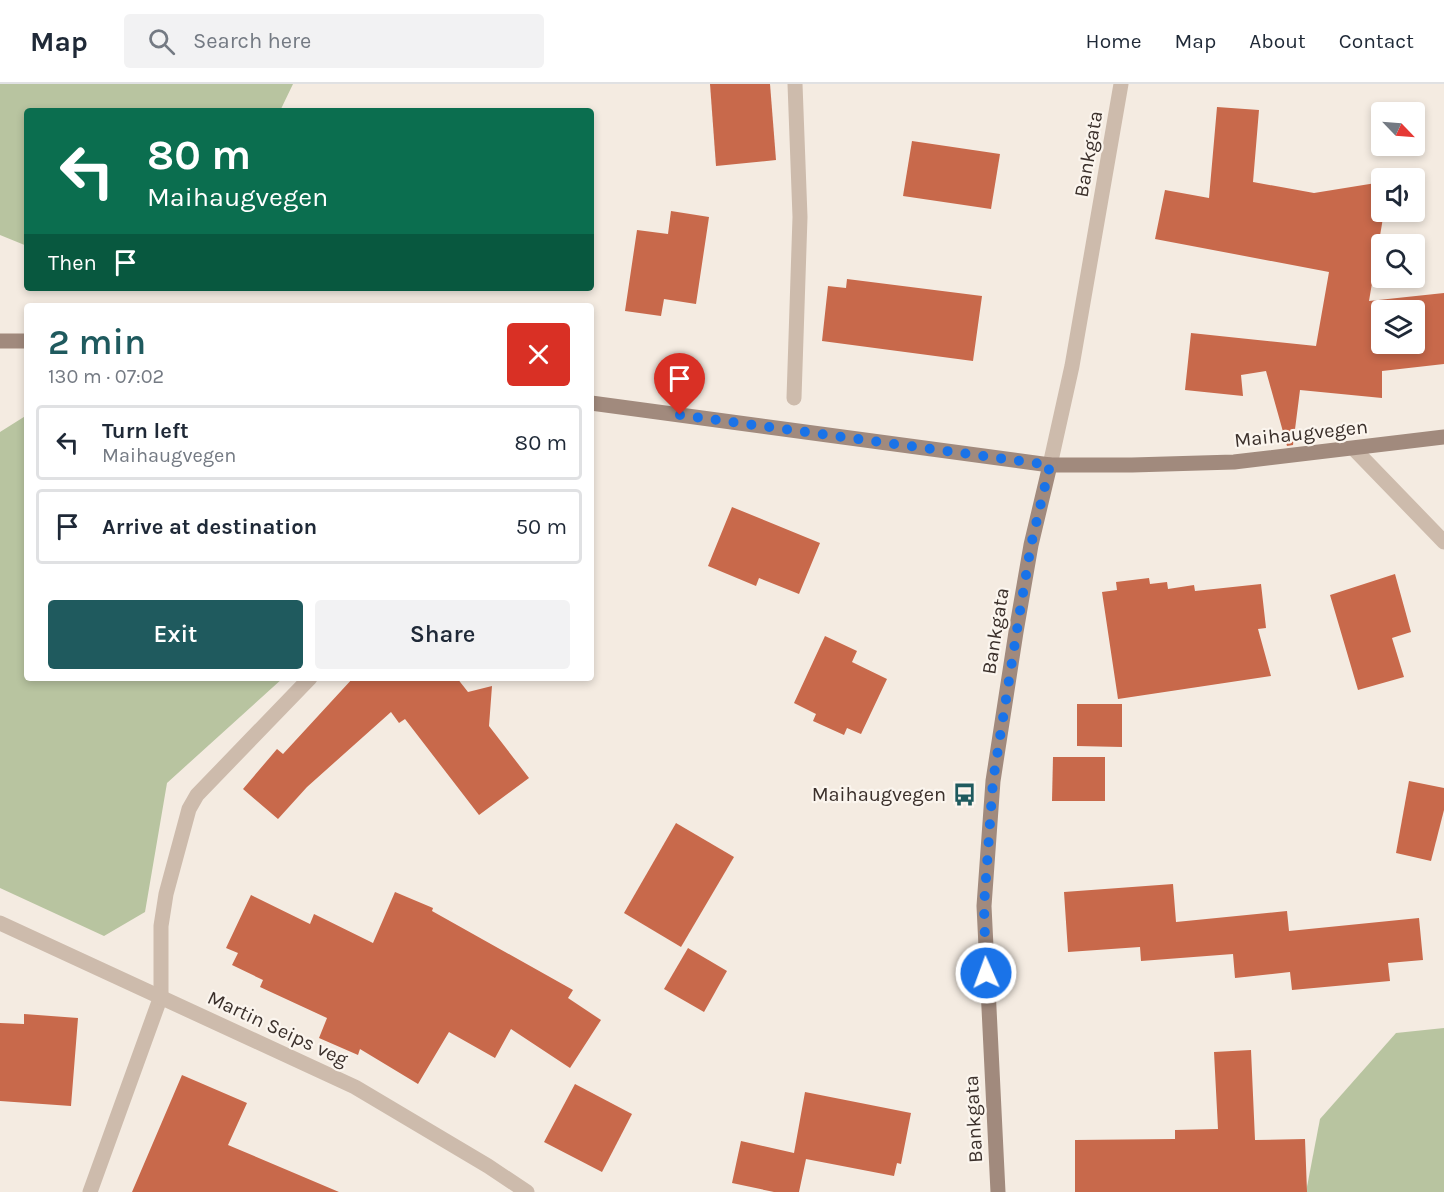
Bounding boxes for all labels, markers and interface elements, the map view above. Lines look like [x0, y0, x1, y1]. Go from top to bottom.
search box [124, 14, 544, 68]
text: Map [30, 25, 88, 58]
icon: search [145, 25, 178, 58]
text: Search here [193, 28, 311, 54]
text: Home [1086, 29, 1142, 53]
text: Map [1175, 29, 1216, 53]
text: About [1249, 29, 1306, 53]
text: Contact [1339, 29, 1414, 53]
north arrow [1371, 102, 1425, 156]
map controls [1371, 102, 1425, 354]
street label: Bankgata [1070, 109, 1107, 199]
text: 80 m [147, 130, 251, 180]
icon: left [48, 132, 126, 210]
button: sound [1371, 168, 1425, 222]
text: Maihaugvegen [147, 181, 328, 213]
button: search [1371, 234, 1425, 288]
icon: arrive [109, 246, 142, 279]
text: Then [48, 250, 97, 276]
button: layers [1371, 300, 1425, 354]
text: 2 min [48, 321, 146, 363]
button: close [507, 323, 570, 386]
pin [654, 353, 705, 415]
icon: arrive [663, 362, 696, 395]
text: 130 m · 07:02 [48, 365, 164, 388]
street label: Maihaugvegen [1233, 415, 1369, 452]
text: Turn left [102, 418, 189, 444]
icon: left [51, 426, 84, 459]
text: 80 m [515, 430, 567, 456]
text: Maihaugvegen [102, 444, 236, 467]
icon: arrive [51, 510, 84, 543]
text: Arrive at destination [102, 514, 317, 540]
text: 50 m [516, 514, 567, 540]
street label: Bankgata [977, 586, 1014, 676]
button: Exit [48, 600, 303, 669]
button: Share [315, 600, 570, 669]
bus stop icon: Maihaugvegen [951, 781, 977, 807]
place label: Maihaugvegen [812, 783, 946, 806]
position arrow [954, 941, 1018, 1005]
street label: Martin Seips veg [204, 986, 352, 1071]
street label: Bankgata [960, 1075, 987, 1163]

